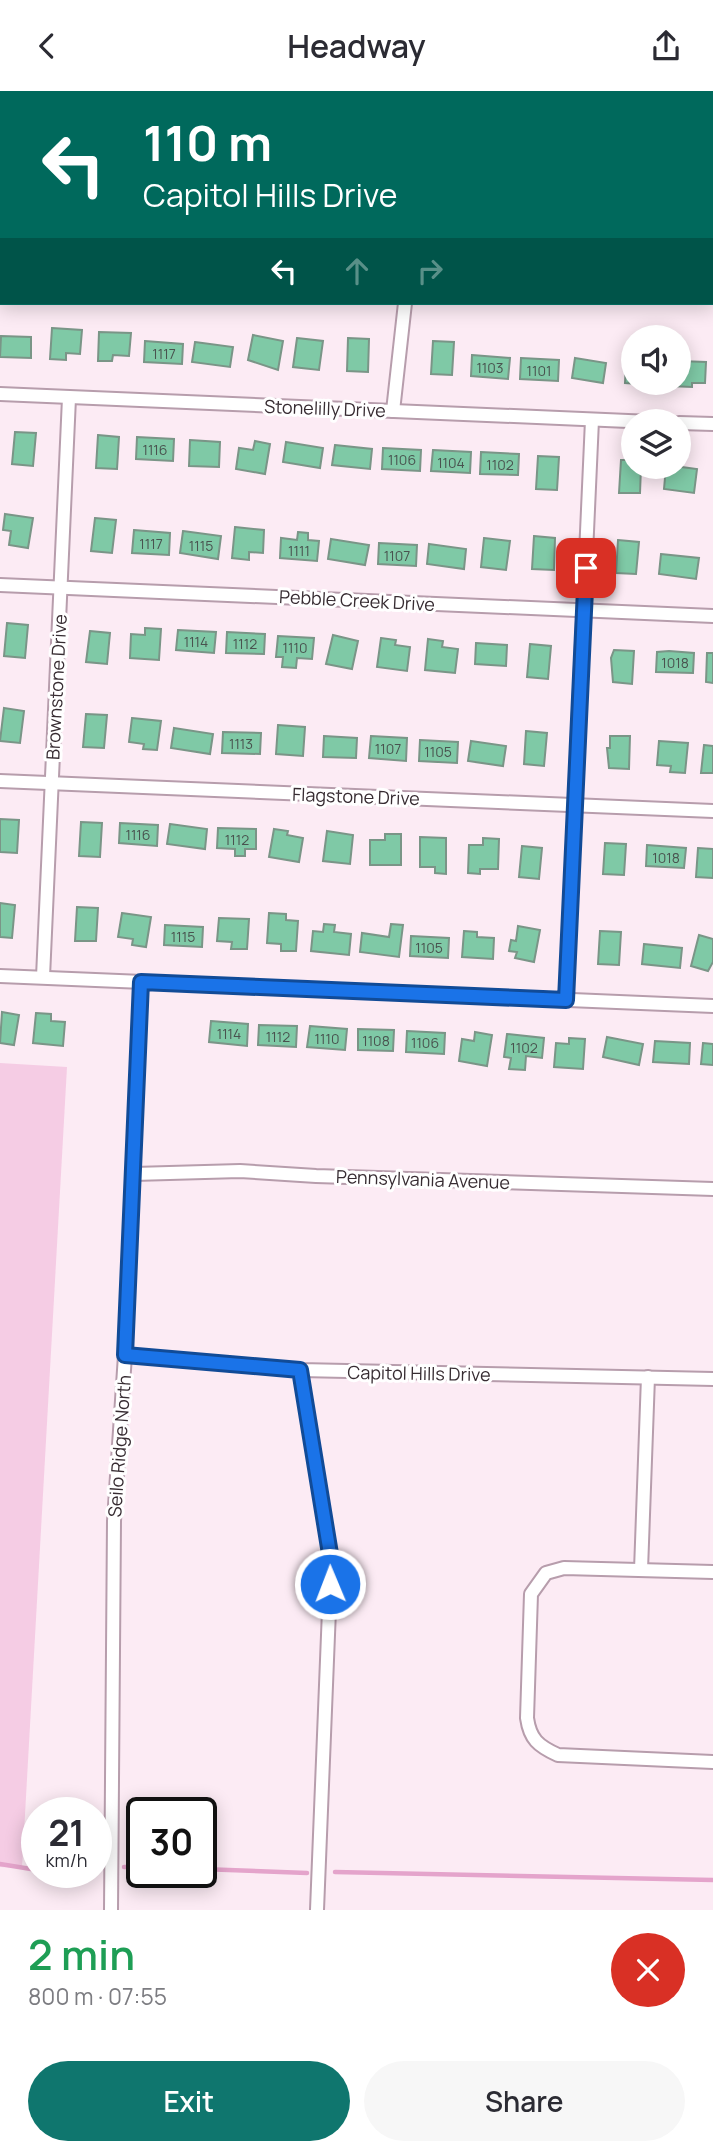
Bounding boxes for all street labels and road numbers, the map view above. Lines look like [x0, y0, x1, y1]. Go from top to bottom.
street label: Stonelilly Drive [264, 394, 386, 422]
street label: Pebble Creek Drive [279, 584, 435, 616]
street label: Brownstone Drive [40, 614, 72, 760]
street label: Flagstone Drive [292, 782, 420, 810]
street label: Pennsylvania Avenue [336, 1164, 510, 1194]
street label: Capitol Hills Drive [347, 1360, 491, 1386]
street label: Seilo Ridge North [102, 1374, 136, 1518]

